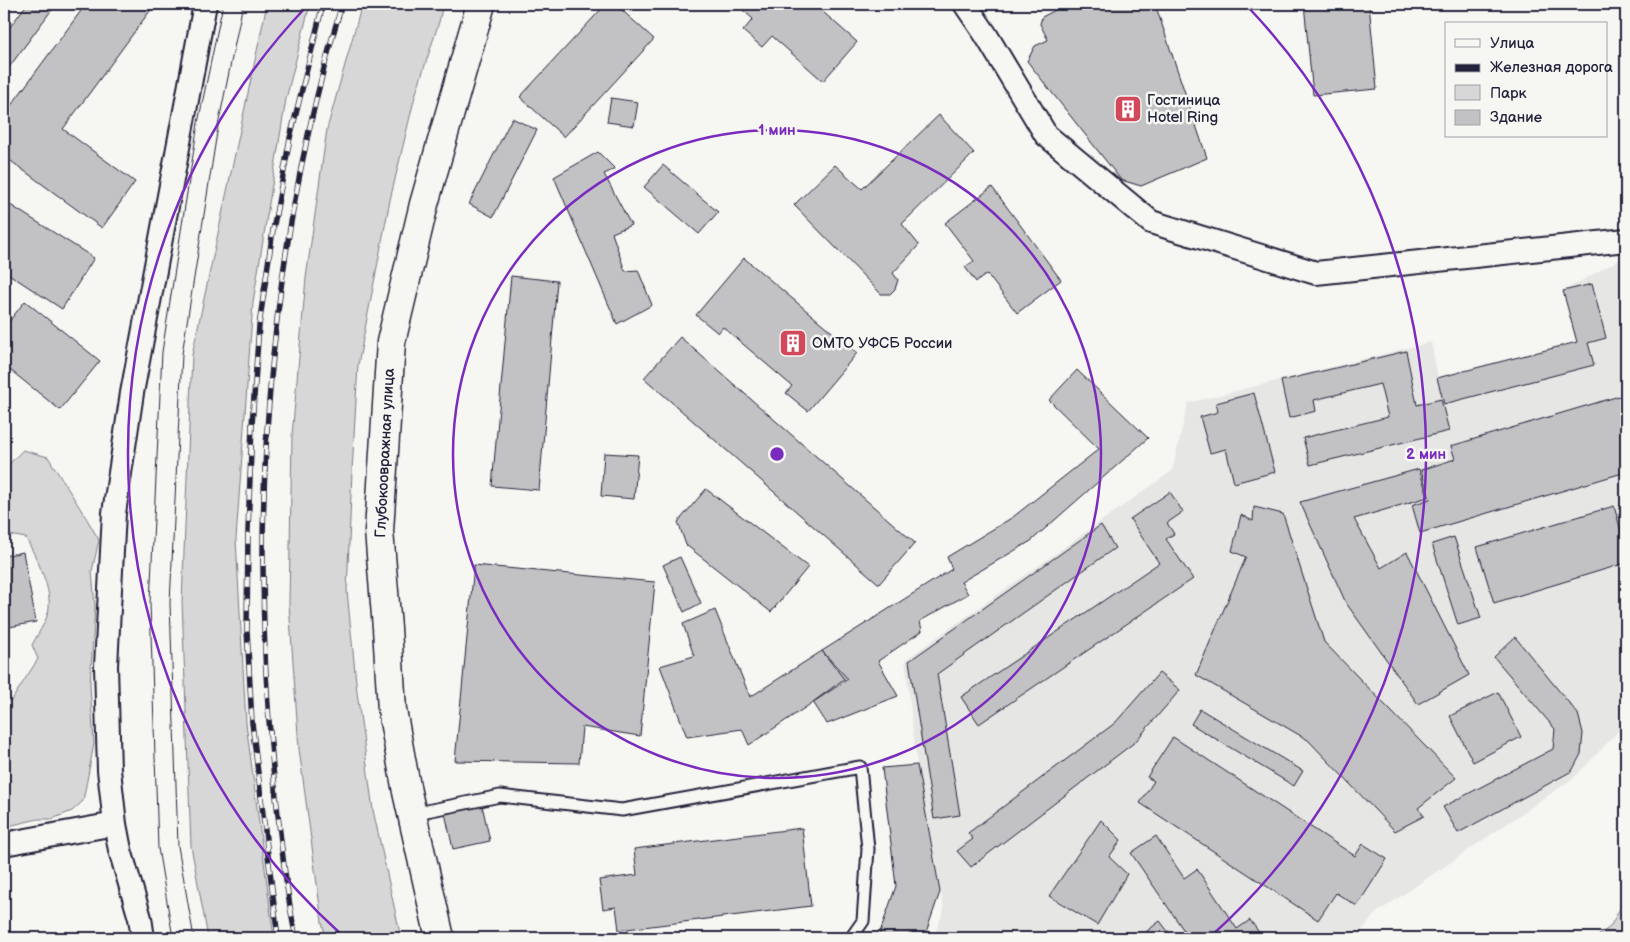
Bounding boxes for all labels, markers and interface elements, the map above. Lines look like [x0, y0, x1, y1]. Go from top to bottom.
legend [1445, 22, 1608, 138]
text: Улица [1490, 34, 1535, 53]
text: Железная дорога [1490, 58, 1613, 77]
text: Парк [1490, 84, 1527, 103]
place label: Гостиница Hotel Ring [1147, 91, 1221, 127]
building icon: Гостиница Hotel Ring [1113, 94, 1143, 124]
text: Здание [1490, 108, 1542, 127]
text: 1 мин [758, 121, 796, 140]
building icon: ОМТО УФСБ России [778, 328, 808, 358]
place label: ОМТО УФСБ России [812, 334, 952, 353]
street label: Глубокоовражная улица [371, 367, 399, 538]
centre of rings [768, 445, 786, 463]
text: 2 мин [1406, 445, 1446, 464]

